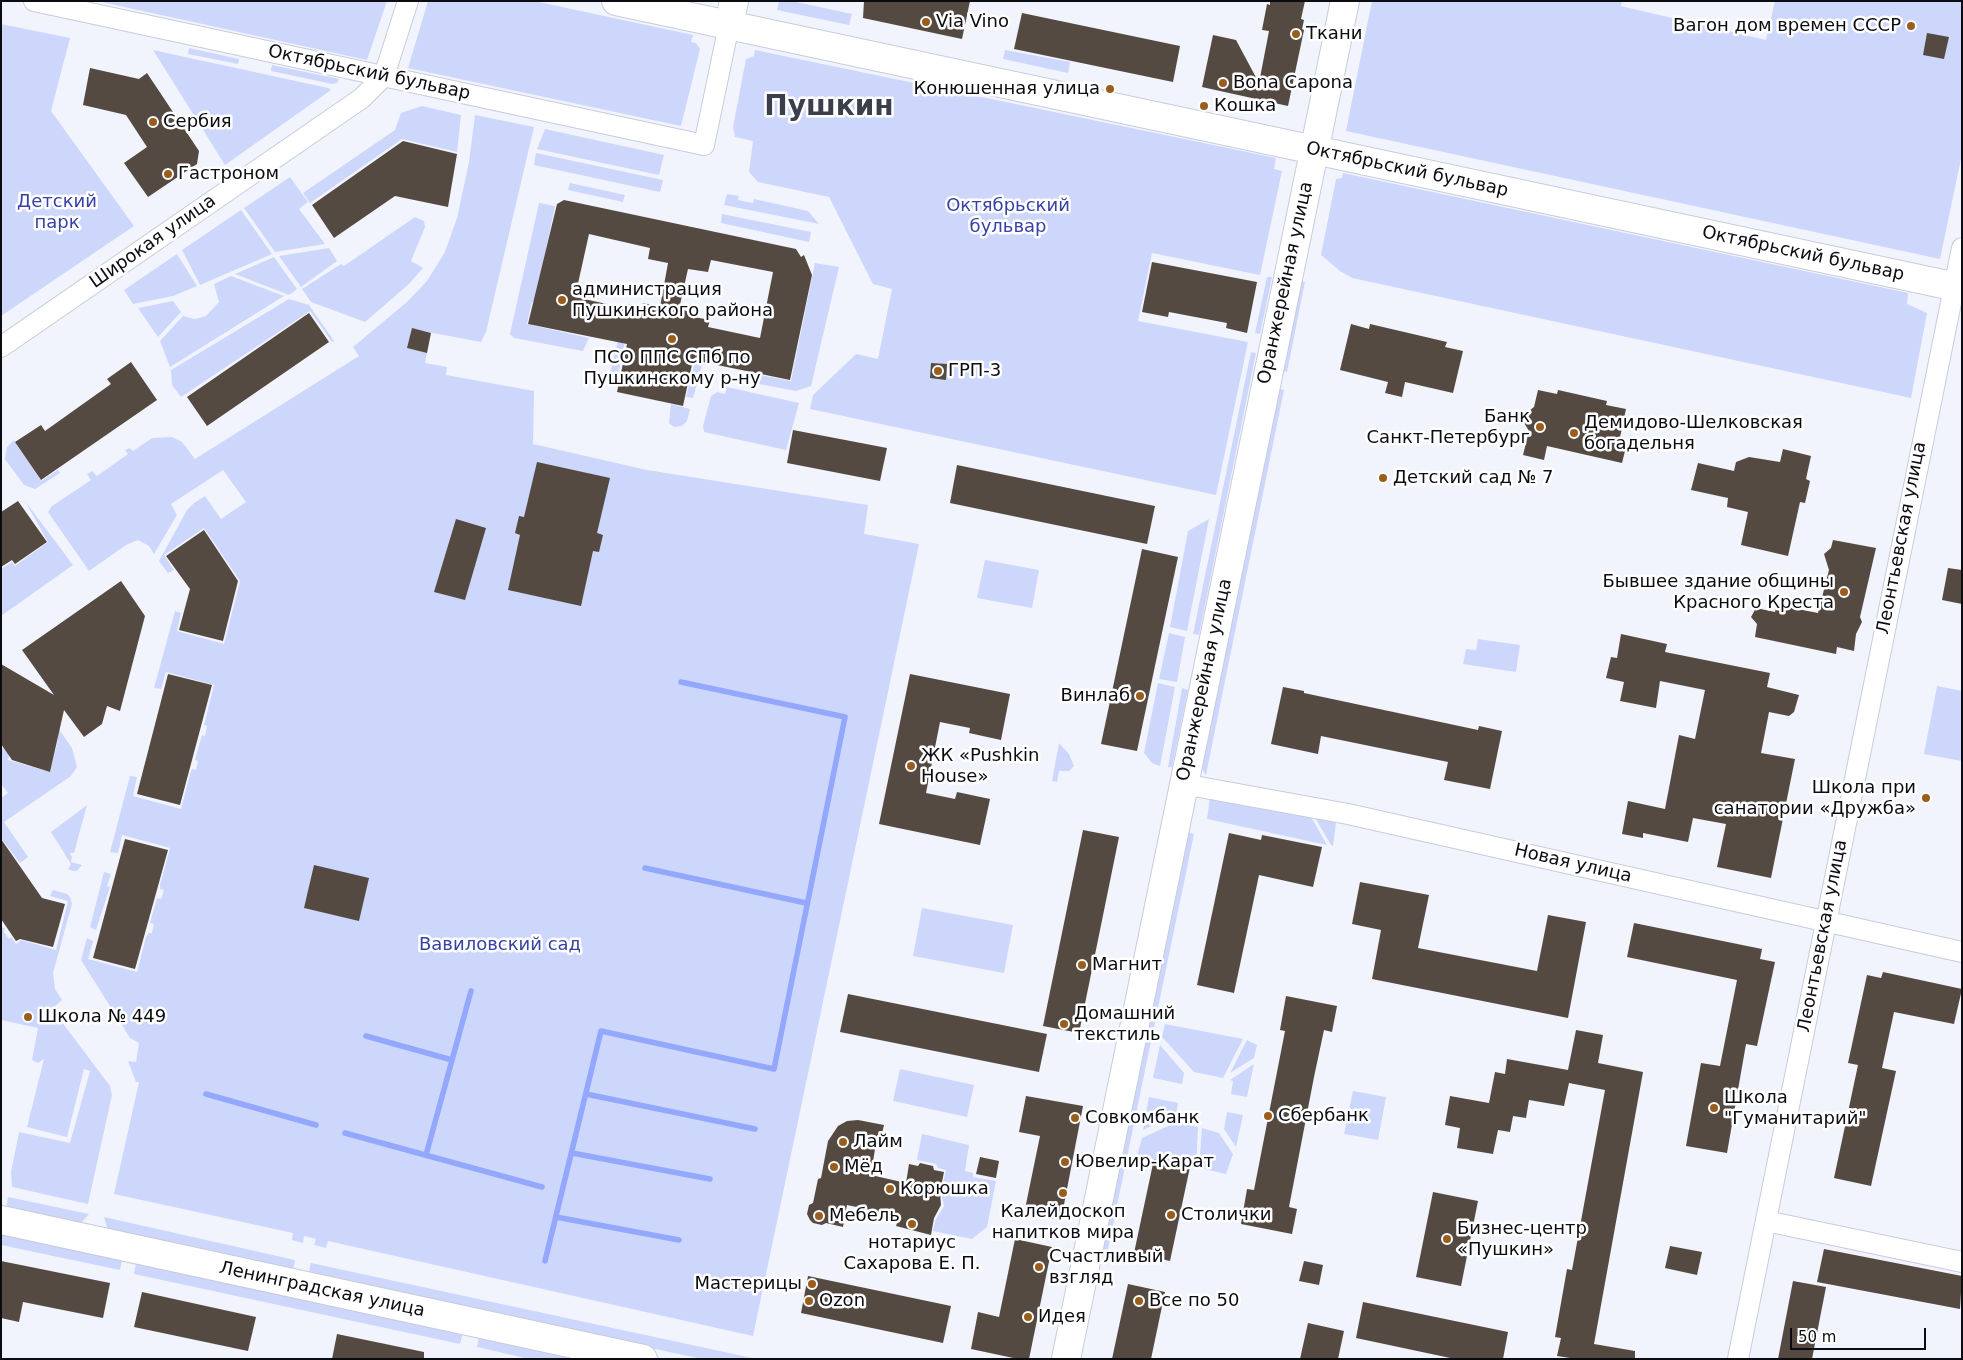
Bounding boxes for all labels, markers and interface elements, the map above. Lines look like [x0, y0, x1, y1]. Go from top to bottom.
place label: Via Vino [936, 11, 1009, 33]
place label: Вагон дом времен СССР [1673, 15, 1901, 37]
marker: Via Vino [920, 16, 932, 28]
marker: Вагон дом времен СССР [1905, 20, 1917, 32]
place label: Ткани [1306, 23, 1362, 45]
marker: Ткани [1290, 28, 1302, 40]
street label: Октябрьский бульвар [266, 41, 472, 105]
place label: Bona Capona [1233, 72, 1353, 94]
marker: Bona Capona [1217, 77, 1229, 89]
place label: Конюшенная улица [913, 78, 1100, 100]
marker: Конюшенная улица [1104, 83, 1116, 95]
district label: Пушкин [764, 91, 894, 125]
place label: Кошка [1214, 95, 1276, 117]
marker: Кошка [1198, 100, 1210, 112]
place label: Сербия [163, 111, 232, 133]
marker: Сербия [147, 116, 159, 128]
street label: Октябрьский бульвар [1304, 138, 1510, 202]
place label: Гастроном [178, 163, 279, 185]
marker: Гастроном [162, 168, 174, 180]
street label: Оранжерейная улица [1254, 180, 1318, 386]
street label: Широкая улица [86, 190, 220, 294]
park label: Детский парк [17, 191, 97, 233]
park label: Октябрьский бульвар [946, 195, 1070, 238]
street label: Октябрьский бульвар [1700, 222, 1906, 286]
place label: администрация Пушкинского района [572, 279, 773, 322]
marker: администрация Пушкинского района [556, 294, 568, 306]
marker: ПСО ППС СПб по Пушкинскому р-ну [666, 333, 678, 345]
place label: ПСО ППС СПб по Пушкинскому р-ну [583, 347, 761, 389]
place label: ГРП-3 [948, 360, 1001, 382]
marker: ГРП-3 [932, 365, 944, 377]
place label: Банк Санкт-Петербург [1367, 406, 1530, 448]
place label: Демидово-Шелковская богадельня [1584, 412, 1803, 454]
marker: Банк Санкт-Петербург [1534, 421, 1546, 433]
marker: Демидово-Шелковская богадельня [1568, 427, 1580, 439]
street label: Леонтьевская улица [1873, 440, 1931, 636]
place label: Детский сад № 7 [1393, 467, 1553, 489]
marker: Детский сад № 7 [1377, 472, 1389, 484]
place label: Бывшее здание общины Красного Креста [1602, 571, 1834, 614]
street label: Оранжерейная улица [1173, 577, 1237, 783]
marker: Бывшее здание общины Красного Креста [1838, 586, 1850, 598]
place label: Винлаб [1061, 685, 1130, 707]
marker: Винлаб [1134, 690, 1146, 702]
place label: ЖК «Pushkin House» [921, 745, 1039, 788]
marker: ЖК «Pushkin House» [905, 760, 917, 772]
place label: Школа при санатории «Дружба» [1714, 777, 1916, 820]
marker: Школа при санатории «Дружба» [1920, 792, 1932, 804]
street label: Леонтьевская улица [1794, 838, 1852, 1034]
street label: Новая улица [1512, 840, 1634, 888]
park label: Вавиловский сад [419, 934, 581, 956]
place label: Магнит [1092, 954, 1162, 976]
marker: Магнит [1076, 959, 1088, 971]
place label: Домашний текстиль [1074, 1003, 1175, 1046]
place label: Школа № 449 [38, 1006, 166, 1028]
marker: Школа № 449 [22, 1011, 34, 1023]
marker: Домашний текстиль [1058, 1018, 1070, 1030]
place label: Школа "Гуманитарий" [1724, 1087, 1867, 1130]
marker: Школа "Гуманитарий" [1708, 1102, 1720, 1114]
place label: Сбербанк [1278, 1105, 1369, 1127]
place label: Совкомбанк [1085, 1107, 1199, 1129]
marker: Сбербанк [1262, 1110, 1274, 1122]
marker: Совкомбанк [1069, 1112, 1081, 1124]
place label: Лайм [853, 1131, 903, 1153]
marker: Лайм [837, 1136, 849, 1148]
place label: Ювелир-Карат [1075, 1151, 1214, 1173]
place label: Мёд [844, 1156, 883, 1178]
marker: Ювелир-Карат [1059, 1156, 1071, 1168]
marker: Мёд [828, 1161, 840, 1173]
place label: Корюшка [900, 1178, 989, 1200]
marker: Корюшка [884, 1183, 896, 1195]
marker: Калейдоскоп напитков мира [1057, 1187, 1069, 1199]
place label: Калейдоскоп напитков мира [992, 1201, 1134, 1244]
place label: Столички [1181, 1204, 1271, 1226]
place label: Мебель [829, 1205, 900, 1227]
marker: Столички [1165, 1209, 1177, 1221]
marker: Мебель [813, 1210, 825, 1222]
marker: нотариус Сахарова Е. П. [906, 1218, 918, 1230]
place label: Бизнес-центр «Пушкин» [1457, 1218, 1587, 1260]
place label: нотариус Сахарова Е. П. [843, 1232, 981, 1274]
marker: Бизнес-центр «Пушкин» [1441, 1233, 1453, 1245]
place label: Счастливый взгляд [1049, 1246, 1163, 1288]
street label: Ленинградская улица [217, 1258, 427, 1322]
marker: Счастливый взгляд [1033, 1261, 1045, 1273]
place label: Мастерицы [694, 1273, 802, 1295]
marker: Мастерицы [806, 1278, 818, 1290]
place label: Ozon [819, 1290, 865, 1312]
place label: Все по 50 [1149, 1290, 1239, 1312]
marker: Ozon [803, 1295, 815, 1307]
marker: Все по 50 [1133, 1295, 1145, 1307]
place label: Идея [1038, 1306, 1086, 1328]
marker: Идея [1022, 1311, 1034, 1323]
scale bar [1793, 1318, 1929, 1350]
text: 50 m [1798, 1328, 1836, 1346]

